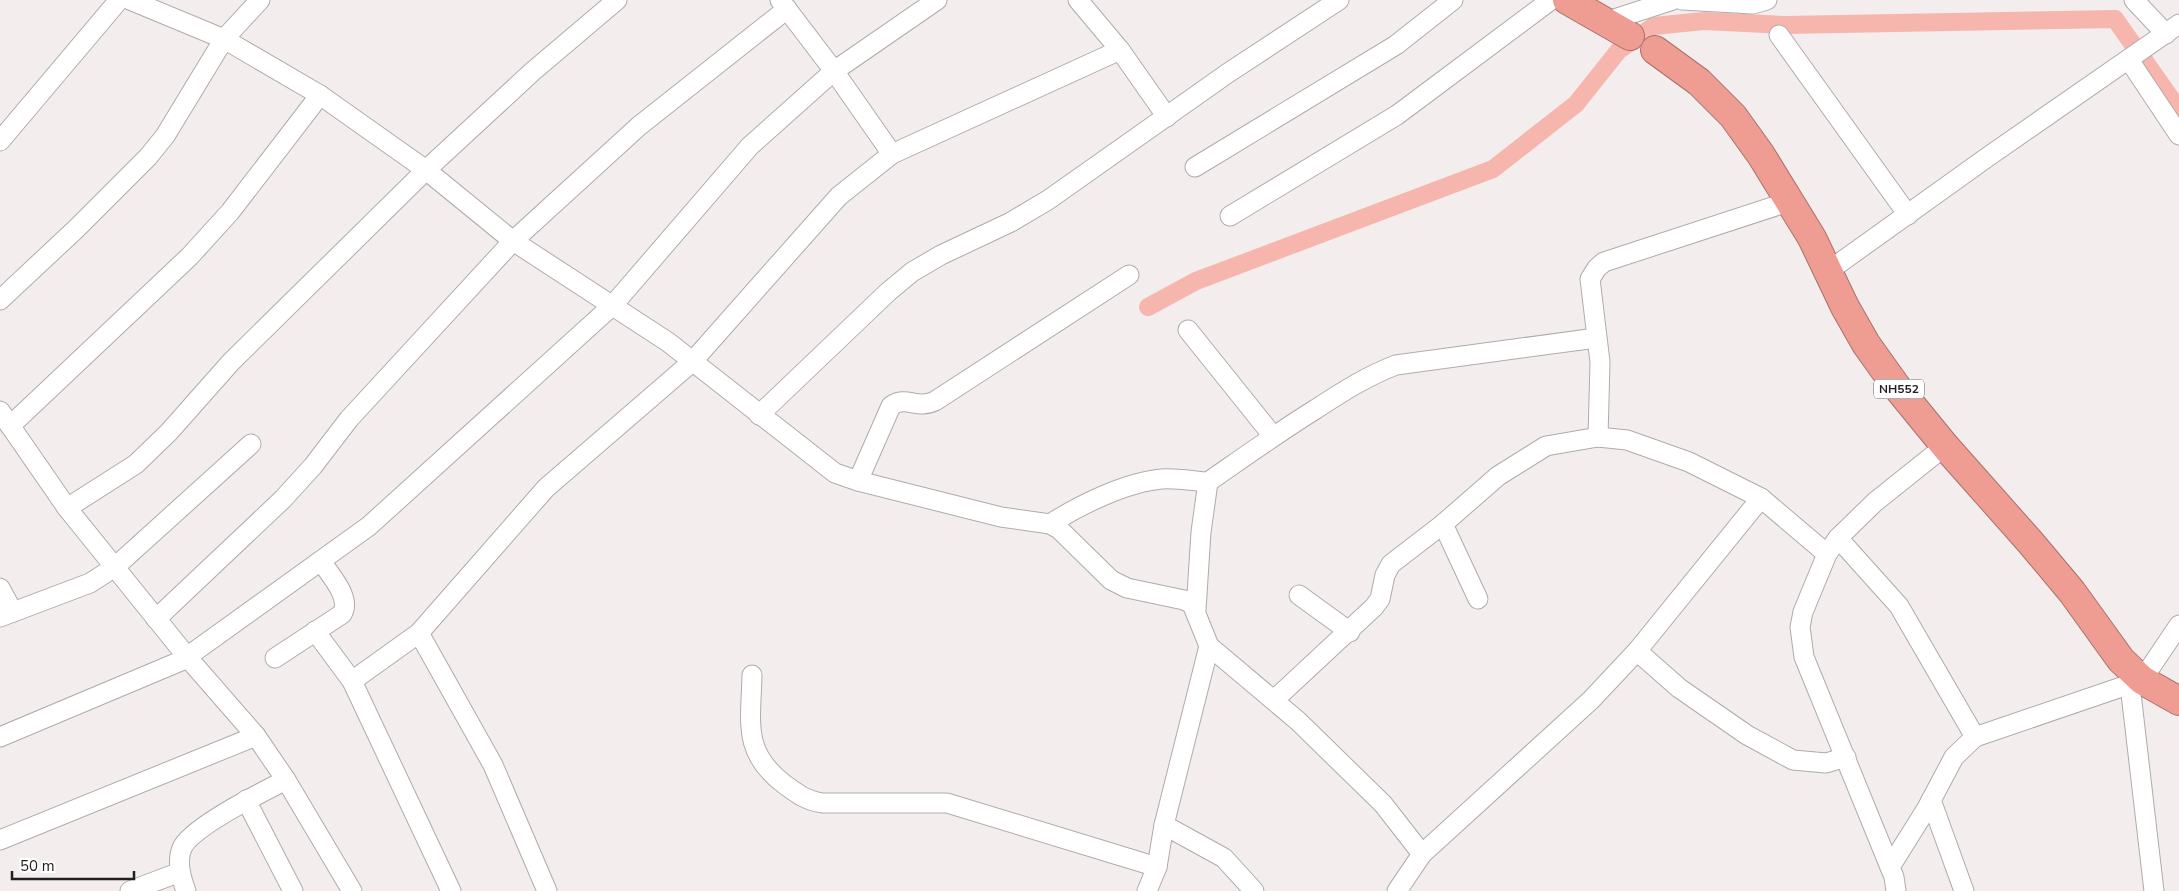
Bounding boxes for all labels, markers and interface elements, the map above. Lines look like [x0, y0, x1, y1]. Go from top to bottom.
road number: NH552 [1874, 379, 1924, 398]
scale bar [12, 848, 135, 880]
text: 50 m [20, 856, 55, 876]

